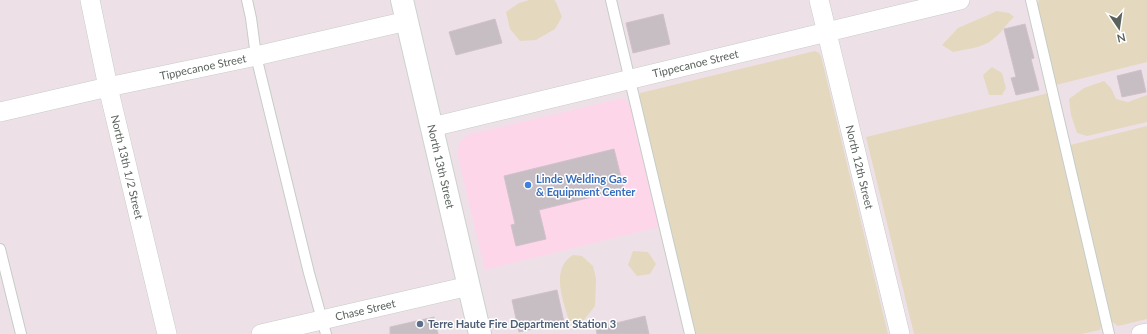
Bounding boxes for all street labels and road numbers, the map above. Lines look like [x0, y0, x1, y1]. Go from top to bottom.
street label: Tippecanoe Street [651, 47, 740, 80]
street label: Tippecanoe Street [159, 51, 247, 82]
street label: North 13th 1/2 Street [109, 113, 146, 220]
street label: North 13th Street [425, 123, 458, 210]
street label: North 12th Street [844, 124, 877, 210]
street label: Chase Street [334, 296, 397, 323]

